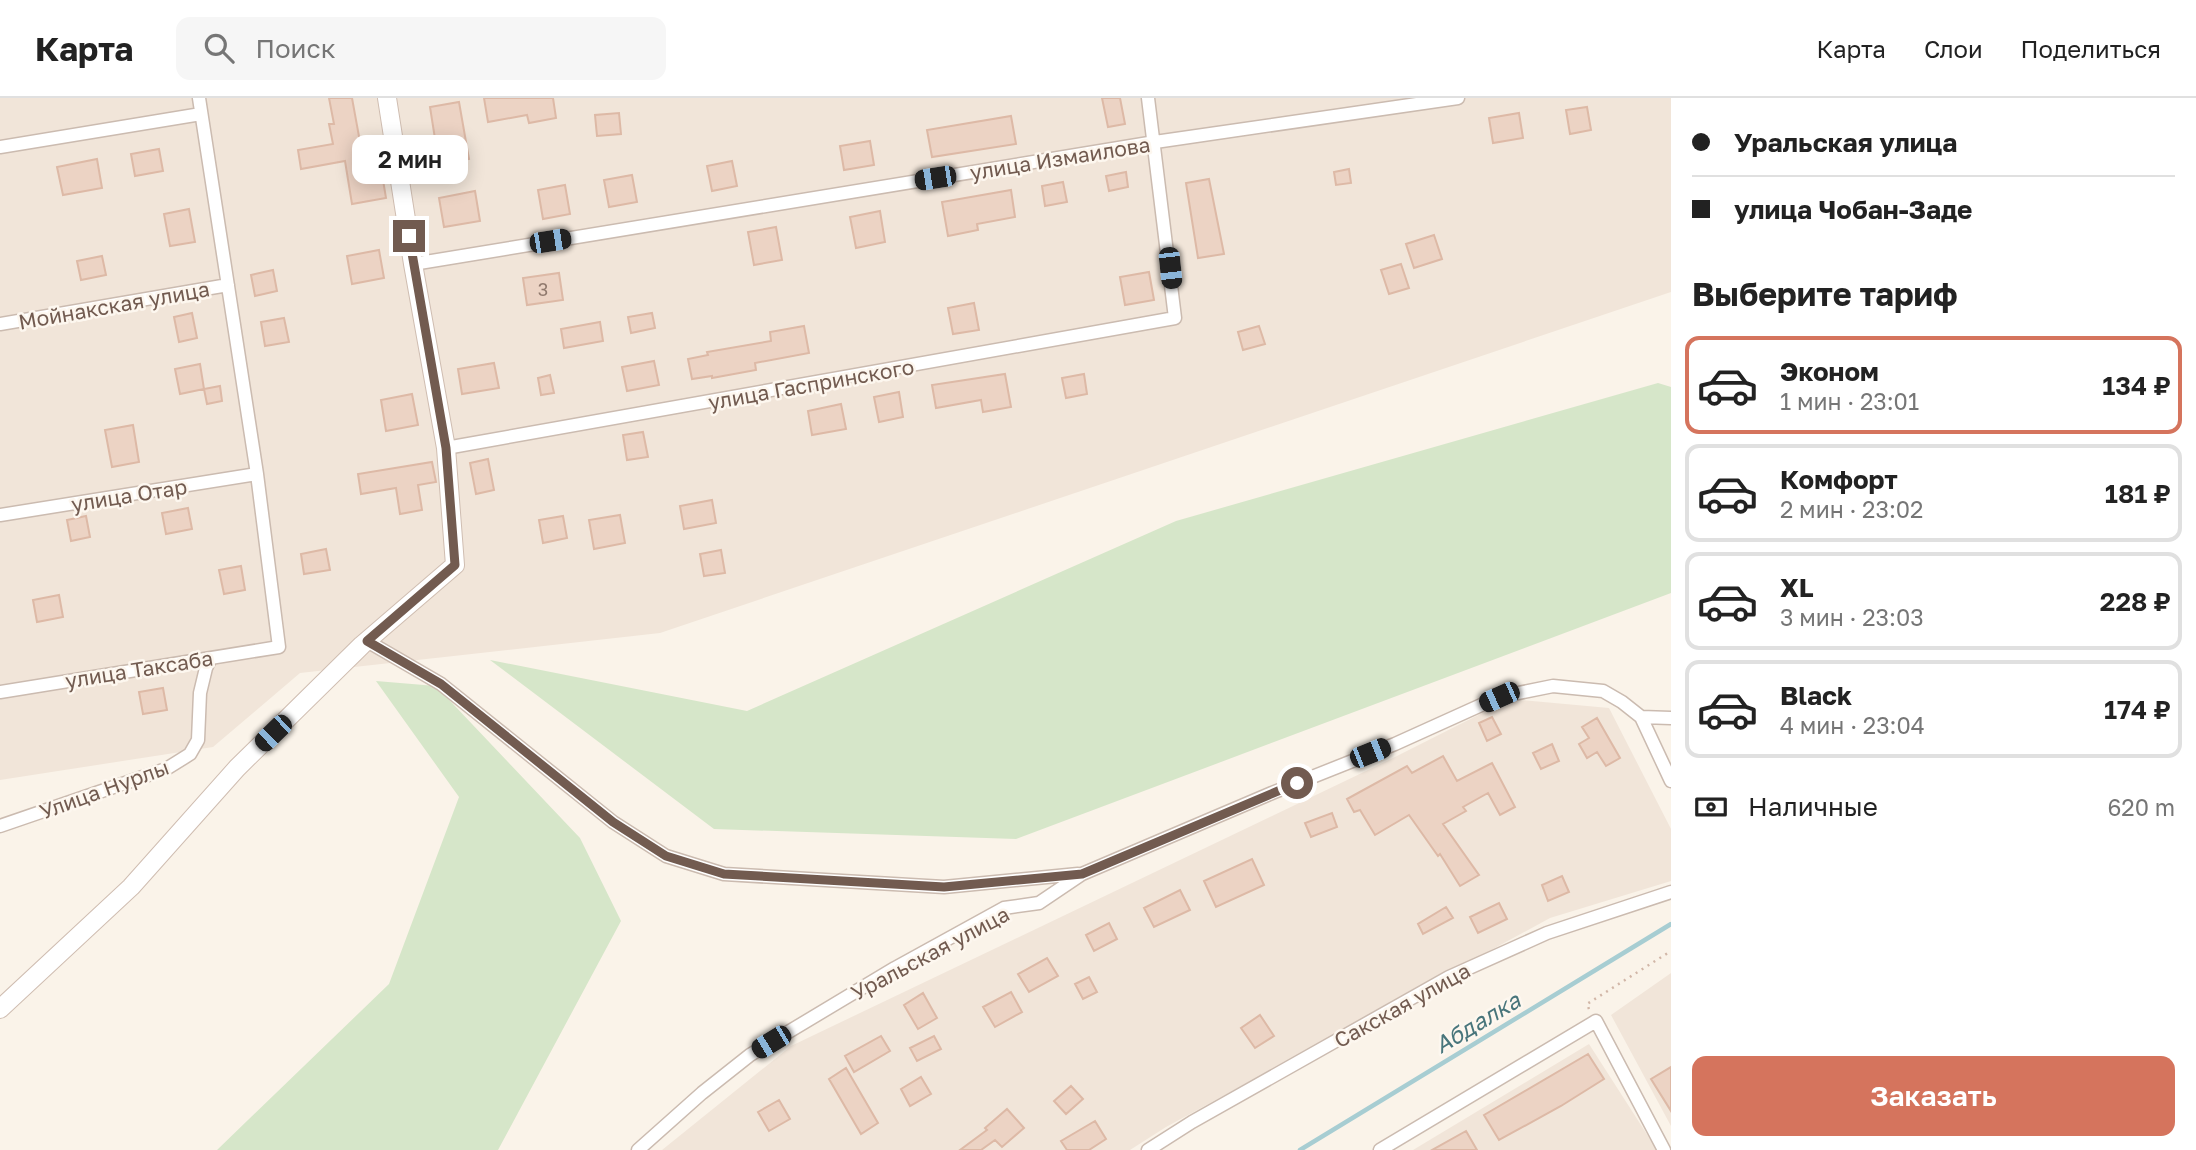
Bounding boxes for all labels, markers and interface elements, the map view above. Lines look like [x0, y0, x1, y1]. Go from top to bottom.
search box [176, 17, 666, 80]
text: Карта [35, 29, 134, 68]
icon: search [200, 29, 238, 67]
text: Поиск [256, 33, 336, 64]
text: Карта [1816, 34, 1886, 63]
text: Слои [1924, 34, 1983, 63]
text: Поделиться [2021, 34, 2161, 63]
text: Уральская улица [1734, 127, 1957, 158]
street label: улица Измаилова [968, 131, 1152, 185]
callout: 2 мин [351, 135, 467, 184]
text: 2 мин [378, 145, 442, 173]
car [913, 164, 958, 192]
text: улица Чобан-Заде [1734, 194, 1972, 225]
route end [393, 220, 425, 252]
car [528, 227, 573, 255]
car [1158, 246, 1183, 290]
street label: Мойнакская улица [16, 275, 212, 335]
text: Выберите тариф [1692, 275, 1958, 313]
house number: 3 [538, 278, 548, 300]
street label: улица Гаспринского [706, 353, 916, 415]
icon: car [1696, 354, 1759, 417]
text: Эконом [1780, 356, 1879, 387]
text: 134 ₽ [2102, 370, 2171, 401]
text: 1 мин · 23:01 [1780, 387, 1919, 415]
icon: car [1696, 462, 1759, 525]
text: Комфорт [1780, 464, 1898, 495]
street label: улица Отар [69, 473, 189, 517]
text: 181 ₽ [2105, 478, 2171, 509]
text: 2 мин · 23:02 [1780, 495, 1923, 523]
icon: car [1696, 570, 1759, 633]
text: XL [1780, 572, 1814, 603]
text: 228 ₽ [2100, 586, 2171, 617]
text: 3 мин · 23:03 [1780, 603, 1924, 631]
street label: улица Таксаба [63, 644, 215, 694]
icon: car [1696, 678, 1759, 741]
car [1476, 679, 1523, 715]
text: Black [1780, 680, 1852, 711]
text: 174 ₽ [2104, 694, 2171, 725]
car [251, 711, 296, 755]
text: 4 мин · 23:04 [1780, 711, 1925, 739]
car [1347, 735, 1394, 771]
street label: Улица Нурлы [36, 754, 172, 824]
route start [1281, 767, 1313, 799]
icon: cash [1692, 788, 1730, 826]
text: Наличные [1748, 791, 1878, 822]
text: 620 m [2107, 793, 2175, 821]
street label: Уральская улица [846, 900, 1014, 1006]
street label: Сакская улица [1329, 957, 1475, 1053]
water label: Абдалка [1429, 985, 1526, 1059]
car [748, 1022, 795, 1062]
button: Заказать [1692, 1056, 2175, 1136]

